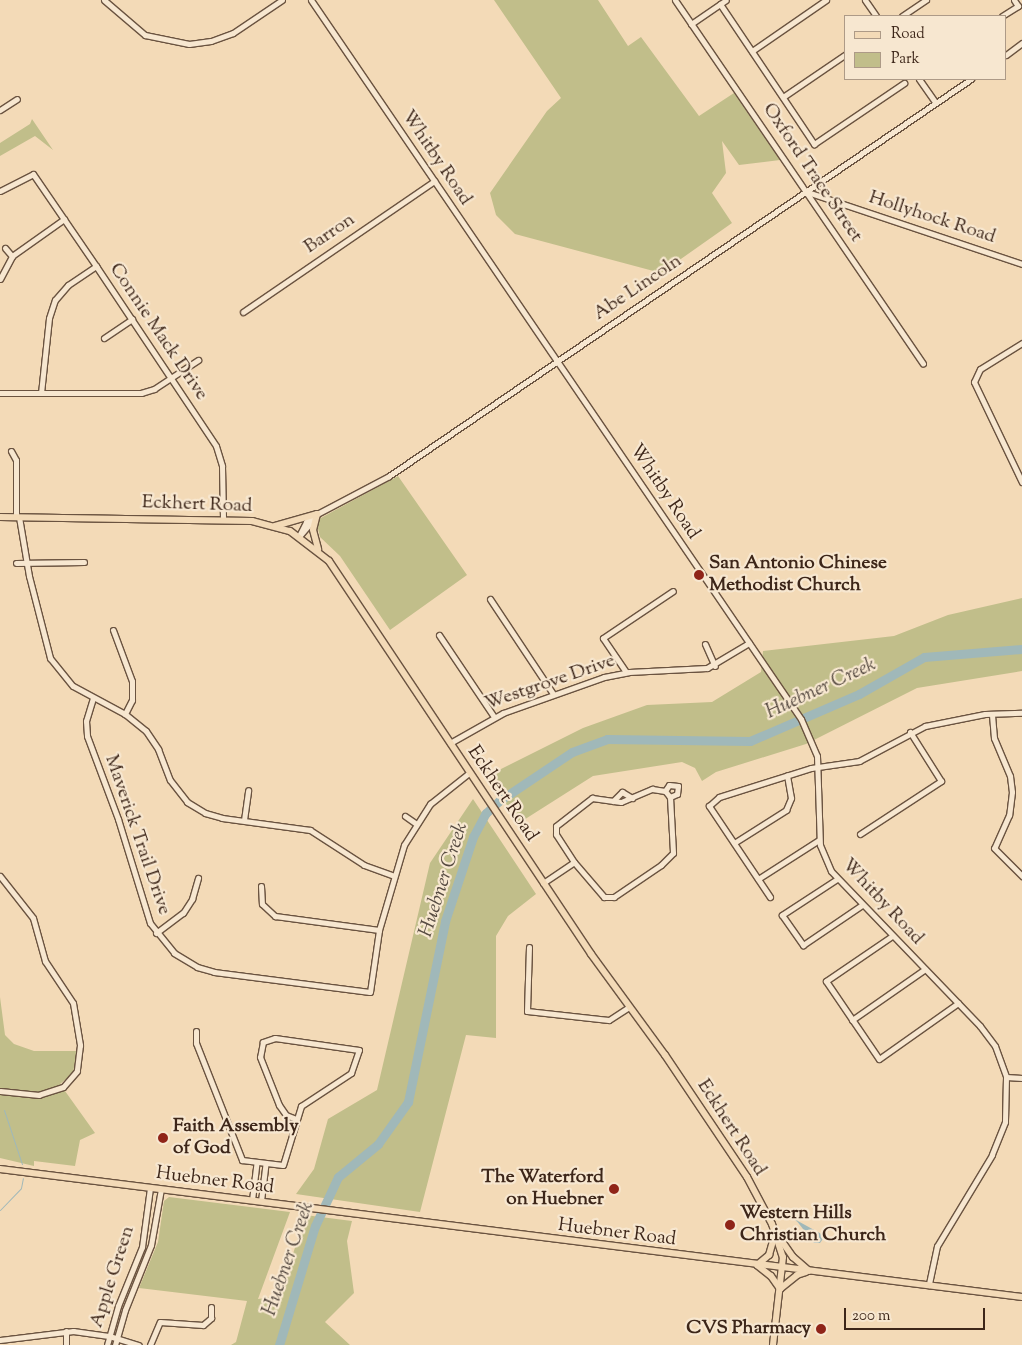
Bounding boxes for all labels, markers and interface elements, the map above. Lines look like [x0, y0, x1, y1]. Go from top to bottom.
legend [844, 15, 1007, 80]
text: Road [891, 24, 925, 45]
text: Park [891, 49, 920, 70]
street label: Oxford Trace Street [757, 99, 867, 247]
street label: Whitby Road [396, 106, 476, 210]
street label: Hollyhock Road [866, 187, 998, 249]
street label: Barron [300, 209, 360, 259]
street label: Abe Lincoln [589, 250, 687, 326]
street label: Connie Mack Drive [104, 259, 212, 405]
street label: Whitby Road [624, 440, 704, 544]
street label: Eckhert Road [141, 492, 253, 518]
place label: San Antonio Chinese Methodist Church [709, 553, 887, 597]
marker: San Antonio Chinese Methodist Church [693, 569, 705, 581]
street label: Westgrove Drive [482, 650, 618, 716]
water label: Huebner Creek [762, 653, 880, 725]
street label: Eckhert Road [462, 742, 542, 846]
street label: Maverick Trail Drive [99, 752, 175, 918]
water label: Huebner Creek [414, 820, 474, 940]
street label: Whitby Road [836, 854, 928, 950]
street label: Eckhert Road [691, 1075, 771, 1181]
place label: Faith Assembly of God [173, 1116, 299, 1160]
marker: Faith Assembly of God [157, 1132, 169, 1144]
street label: Huebner Road [155, 1162, 275, 1200]
place label: The Waterford on Huebner [481, 1167, 604, 1211]
marker: The Waterford on Huebner [608, 1183, 620, 1195]
water label: Huebner Creek [258, 1199, 320, 1319]
place label: Western Hills Christian Church [740, 1203, 886, 1247]
street label: Huebner Road [557, 1214, 677, 1252]
marker: Western Hills Christian Church [724, 1219, 736, 1231]
street label: Apple Green [86, 1223, 140, 1331]
scale bar [847, 1298, 988, 1330]
text: 200 m [852, 1306, 891, 1327]
place label: CVS Pharmacy [686, 1318, 811, 1340]
marker: CVS Pharmacy [815, 1323, 827, 1335]

